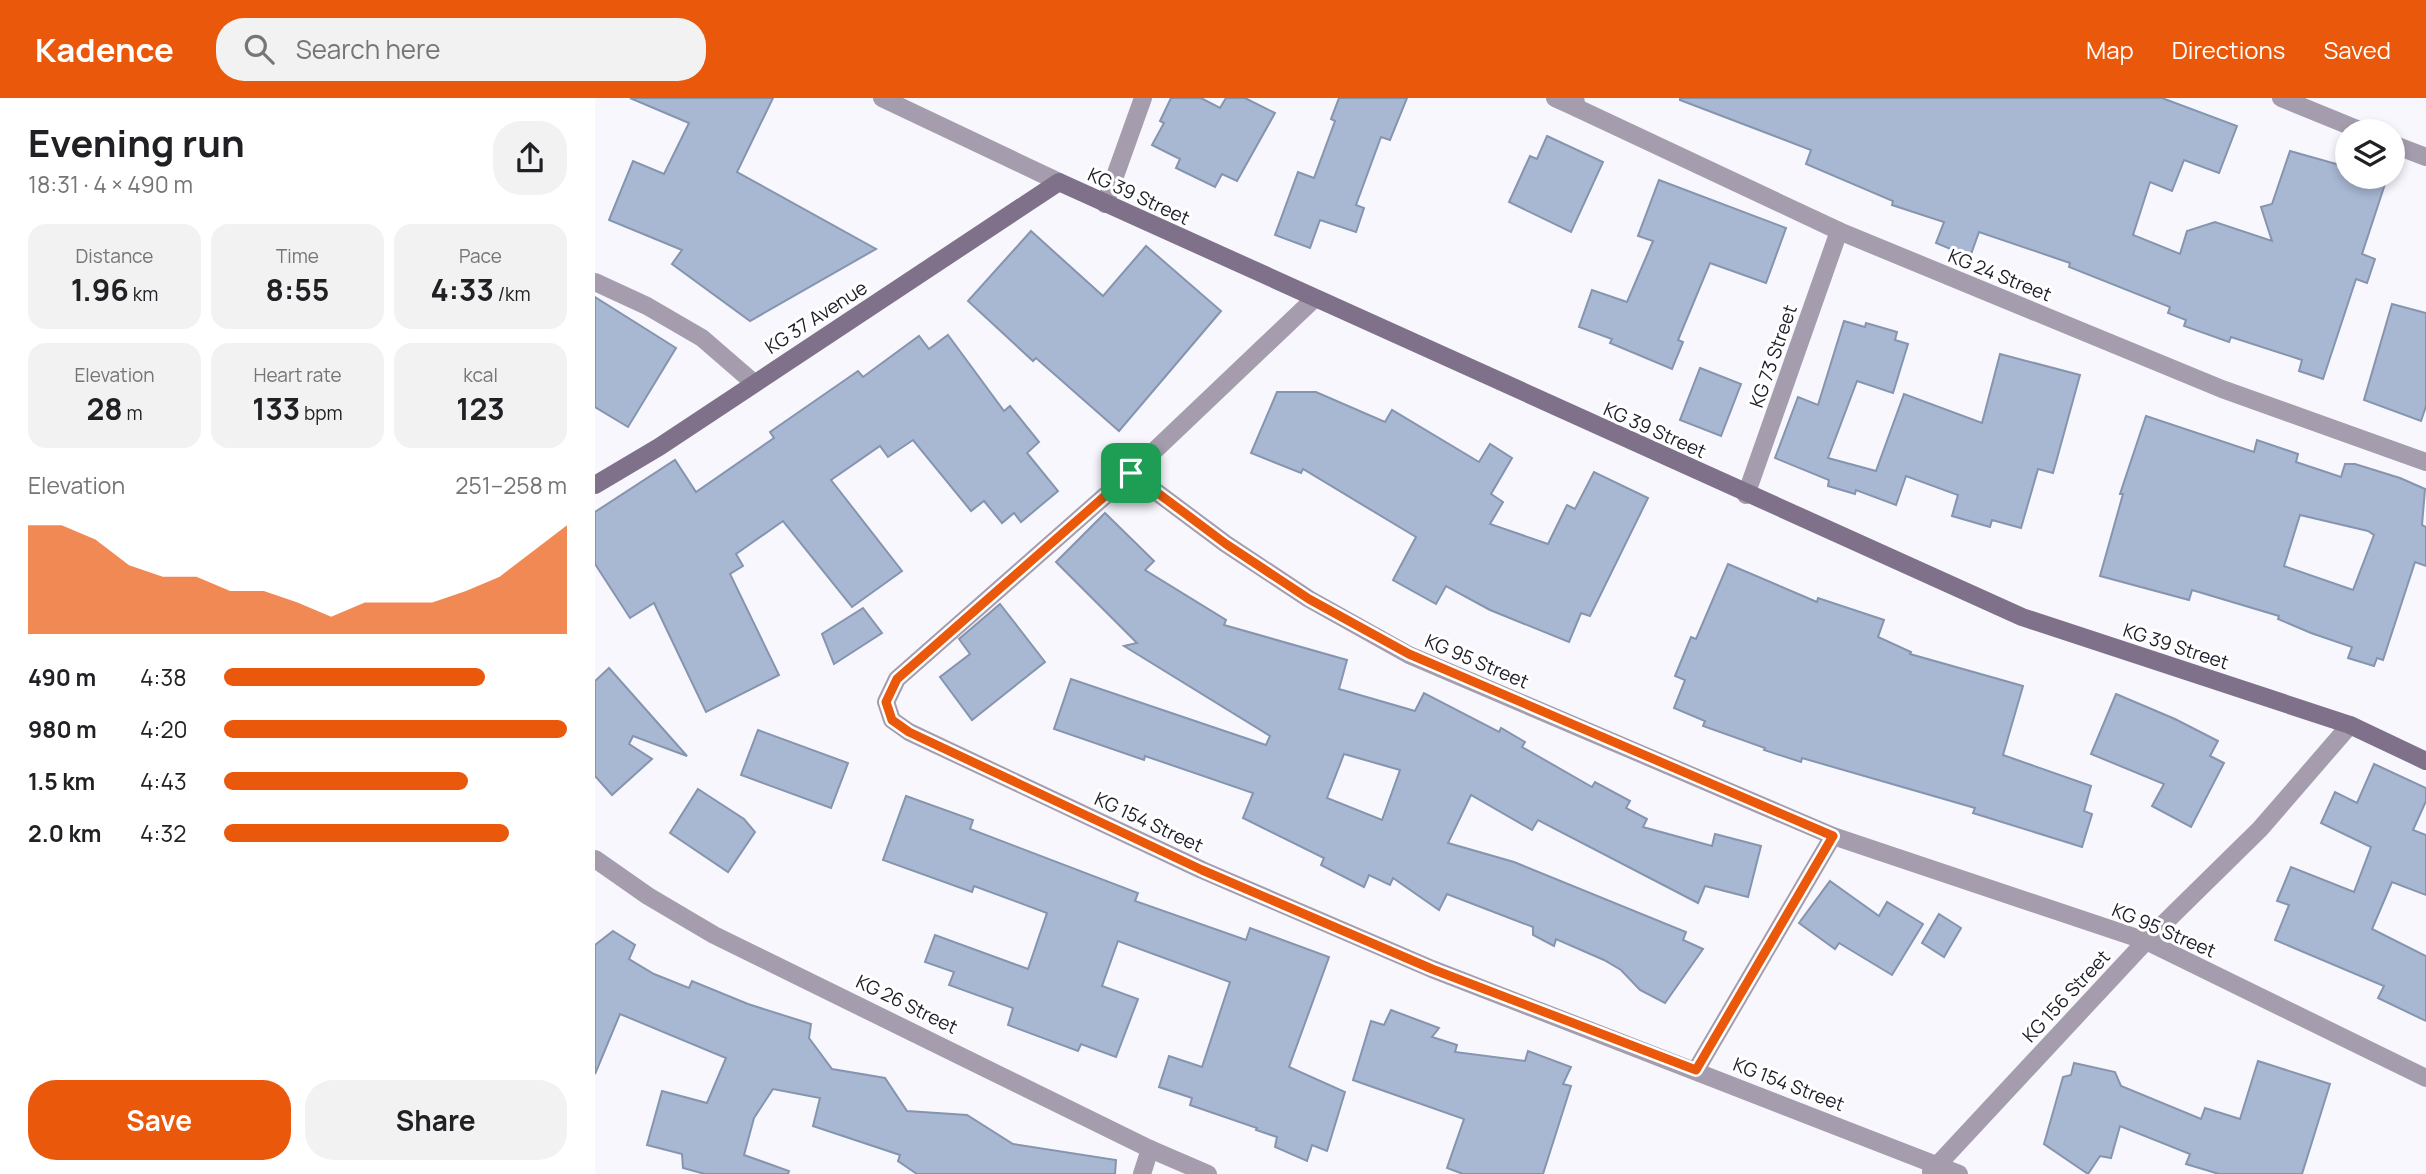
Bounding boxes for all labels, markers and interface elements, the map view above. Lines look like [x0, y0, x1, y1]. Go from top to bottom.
search box [216, 18, 706, 81]
text: Kadence [35, 27, 174, 72]
icon: search [240, 30, 278, 68]
text: Search here [296, 31, 440, 67]
text: Map [2086, 33, 2134, 66]
text: Directions [2172, 33, 2285, 66]
text: Saved [2323, 33, 2391, 66]
text: Evening run [28, 116, 245, 168]
map controls [2335, 119, 2405, 189]
button: layers [2335, 119, 2405, 189]
button: share [493, 121, 567, 195]
street label: KG 39 Street [1084, 161, 1194, 231]
text: 18:31 · 4 × 490 m [28, 168, 193, 200]
text: Distance [76, 243, 153, 269]
text: Time [276, 243, 319, 269]
text: Pace [459, 243, 502, 269]
street label: KG 24 Street [1945, 243, 2055, 307]
text: 1.96 [71, 269, 129, 310]
text: 8:55 [266, 269, 329, 310]
text: 4:33 [430, 269, 494, 310]
street label: KG 37 Avenue [760, 274, 872, 360]
text: km [129, 281, 158, 307]
text: /km [494, 281, 531, 307]
street label: KG 73 Street [1743, 301, 1803, 411]
text: Elevation [74, 362, 155, 388]
text: Heart rate [253, 362, 342, 388]
text: kcal [463, 362, 498, 388]
text: 28 [86, 388, 123, 429]
text: 133 [252, 388, 300, 429]
text: 123 [456, 388, 505, 429]
street label: KG 39 Street [1600, 396, 1710, 464]
text: m [123, 400, 143, 426]
text: bpm [300, 400, 343, 426]
pin [1101, 443, 1161, 503]
icon: arrive [1112, 454, 1150, 492]
text: Elevation [28, 469, 125, 501]
text: 251–258 m [455, 469, 567, 501]
street label: KG 39 Street [2120, 617, 2232, 675]
street label: KG 95 Street [1421, 628, 1533, 694]
text: 490 m [28, 661, 96, 693]
text: 4:38 [140, 661, 187, 693]
text: 980 m [28, 713, 97, 745]
text: 4:20 [140, 713, 188, 745]
text: 1.5 km [28, 765, 95, 797]
text: 4:43 [140, 765, 187, 797]
street label: KG 154 Street [1090, 785, 1208, 859]
text: 2.0 km [28, 817, 101, 849]
text: 4:32 [140, 817, 186, 849]
street label: KG 95 Street [2108, 897, 2220, 963]
street label: KG 156 Street [2016, 944, 2116, 1048]
street label: KG 26 Street [852, 968, 962, 1040]
street label: KG 154 Street [1730, 1051, 1848, 1117]
button: Save [28, 1080, 291, 1160]
button: Share [305, 1080, 567, 1160]

